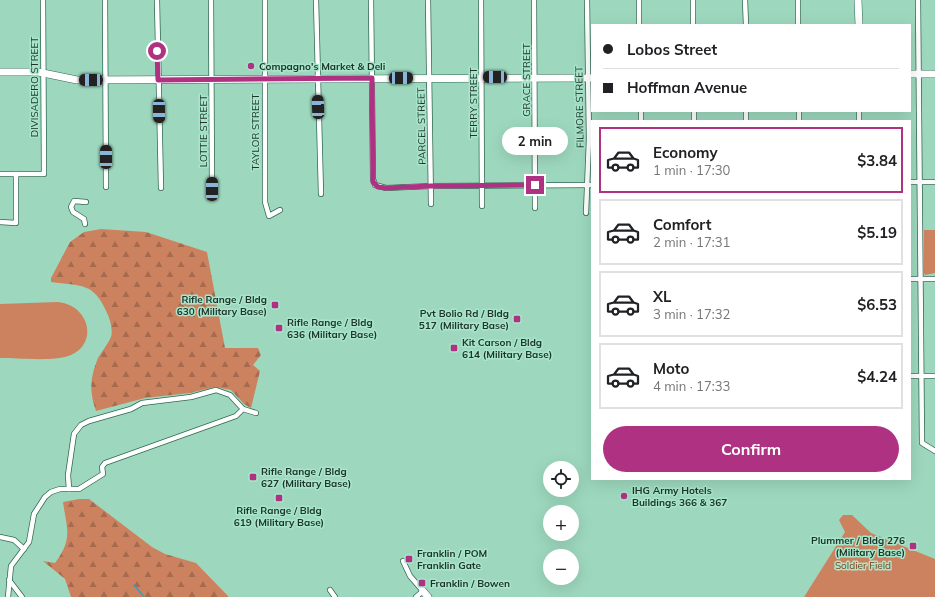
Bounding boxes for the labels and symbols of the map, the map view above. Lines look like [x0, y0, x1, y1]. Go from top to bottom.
street label: DIVISADERO STREET [28, 37, 41, 137]
route start [148, 42, 166, 60]
street label: GRACE STREET [520, 43, 533, 117]
place label: Compagno's Market & Deli [259, 60, 385, 73]
marker: Compagno's Market & Deli [246, 61, 256, 71]
street label: FILMORE STREET [572, 66, 587, 148]
street label: TERRY STREET [467, 67, 480, 139]
car [483, 71, 507, 83]
car [389, 72, 413, 84]
car [79, 74, 103, 86]
street label: PARCEL STREET [414, 87, 429, 165]
street label: TAYLOR STREET [249, 93, 262, 171]
street label: LOTTIE STREET [197, 95, 210, 167]
car [312, 95, 324, 119]
car [153, 99, 165, 123]
callout: 2 min [502, 127, 568, 155]
car [100, 145, 112, 169]
route end [526, 176, 544, 194]
car [206, 177, 218, 201]
place label: Rifle Range / Bldg 630 (Military Base) [177, 293, 267, 318]
marker: Rifle Range / Bldg 630 (Military Base) [270, 300, 280, 310]
place label: Pvt Bolio Rd / Bldg 517 (Military Base) [419, 307, 509, 332]
marker: Pvt Bolio Rd / Bldg 517 (Military Base) [512, 314, 522, 324]
place label: Rifle Range / Bldg 636 (Military Base) [287, 316, 377, 341]
marker: Rifle Range / Bldg 636 (Military Base) [274, 323, 284, 333]
place label: Kit Carson / Bldg 614 (Military Base) [462, 336, 552, 361]
marker: Kit Carson / Bldg 614 (Military Base) [449, 343, 459, 353]
place label: Rifle Range / Bldg 627 (Military Base) [261, 465, 351, 490]
marker: Rifle Range / Bldg 627 (Military Base) [248, 472, 258, 482]
place label: IHG Army Hotels Buildings 366 & 367 [632, 484, 727, 509]
marker: IHG Army Hotels Buildings 366 & 367 [619, 491, 629, 501]
marker: Rifle Range / Bldg 619 (Military Base) [274, 493, 284, 503]
place label: Rifle Range / Bldg 619 (Military Base) [234, 504, 324, 529]
place label: Plummer / Bldg 276 (Military Base) [811, 534, 905, 559]
marker: Plummer / Bldg 276 (Military Base) [908, 541, 918, 551]
place label: Franklin / POM Franklin Gate [417, 547, 487, 572]
marker: Franklin / POM Franklin Gate [404, 554, 414, 564]
park label: Soldier Field [835, 559, 891, 572]
place label: Franklin / Bowen [430, 577, 510, 590]
marker: Franklin / Bowen [417, 578, 427, 588]

